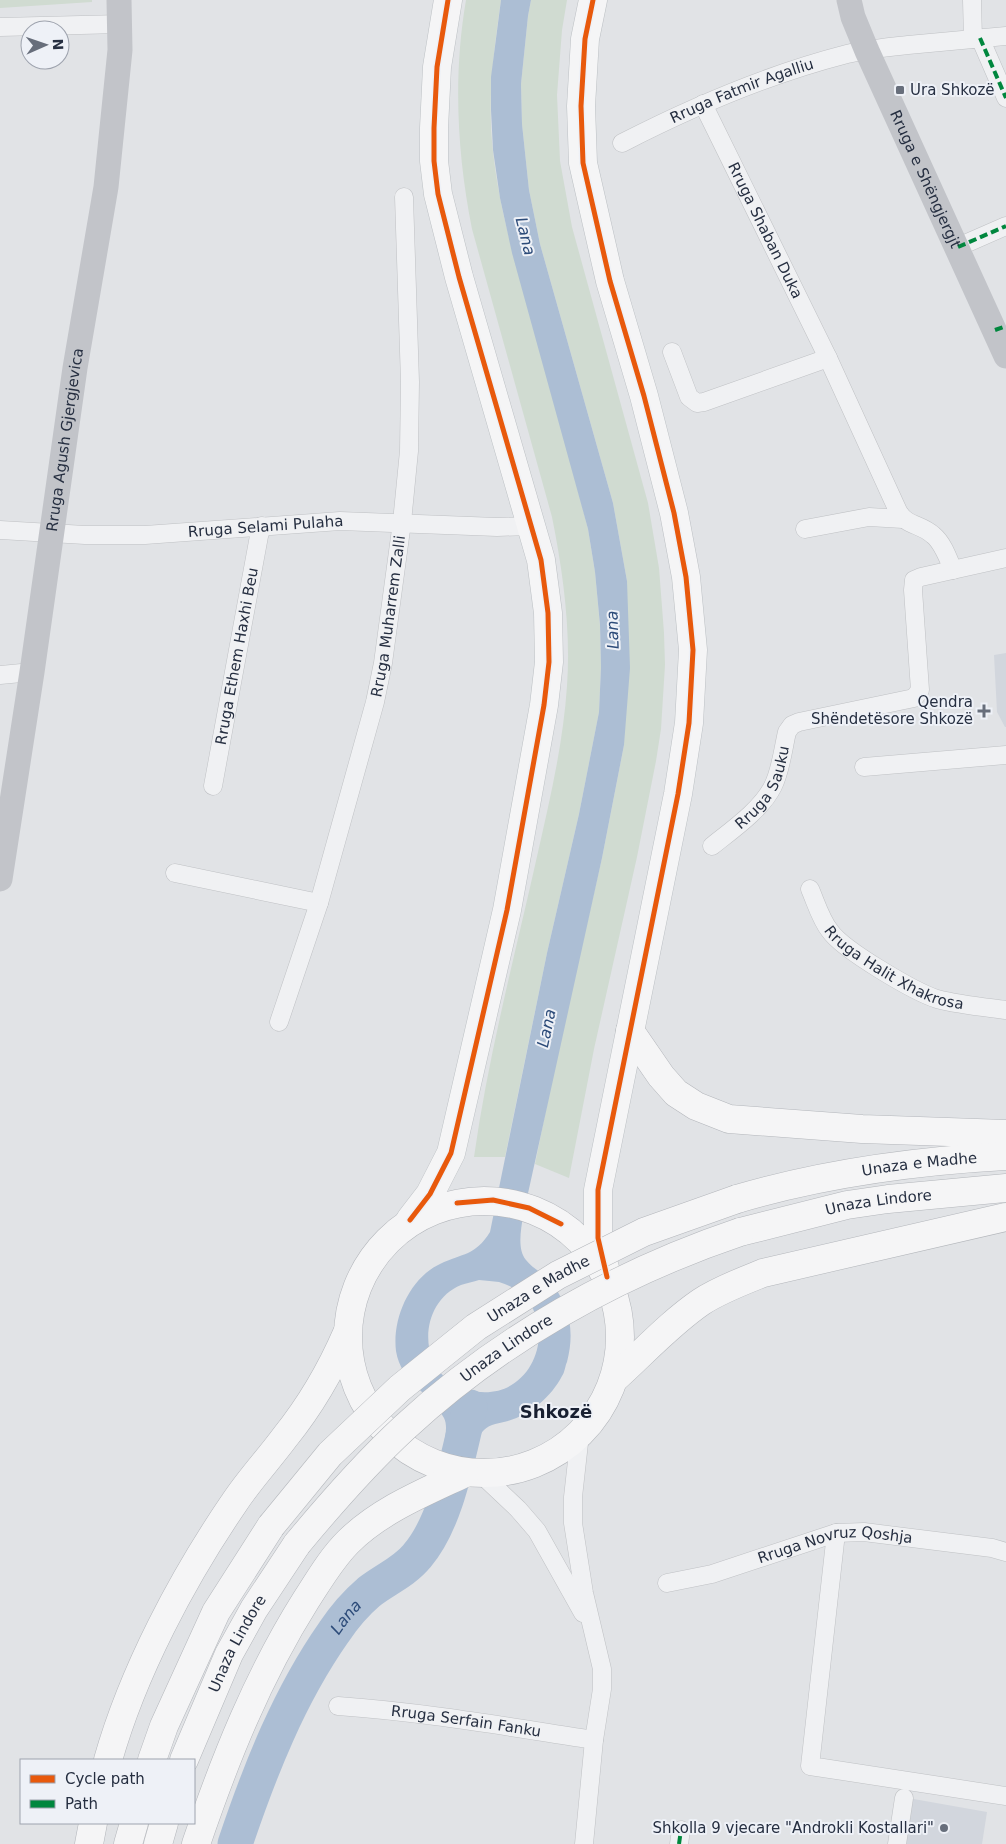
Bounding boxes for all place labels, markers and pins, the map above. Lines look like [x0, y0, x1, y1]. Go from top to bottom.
place label: Ura Shkozë [910, 81, 995, 99]
marker: Ura Shkozë [894, 84, 906, 96]
place label: Qendra Shëndetësore Shkozë [811, 693, 973, 728]
marker: Qendra Shëndetësore Shkozë [977, 704, 991, 718]
place label: Shkolla 9 vjecare "Androkli Kostallari" [653, 1819, 934, 1837]
marker: Shkolla 9 vjecare "Androkli Kostallari" [938, 1822, 950, 1834]

